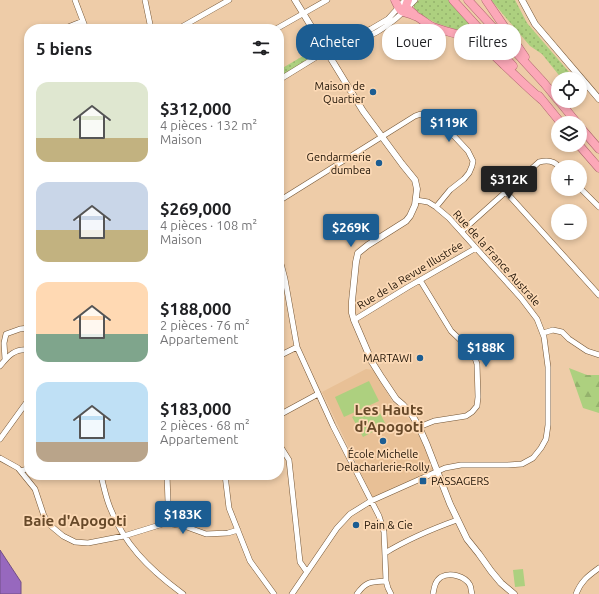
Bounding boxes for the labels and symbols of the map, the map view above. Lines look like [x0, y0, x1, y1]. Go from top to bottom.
place label: Maison de Quartier [315, 80, 366, 105]
marker: Maison de Quartier [368, 87, 378, 97]
pin: $119K [421, 109, 477, 143]
place label: Gendarmerie dumbea [307, 151, 371, 176]
marker: Gendarmerie dumbea [374, 158, 384, 168]
pin: $312K [481, 166, 537, 200]
street label: Rue de la France Australe [451, 208, 543, 308]
pin: $269K [323, 214, 379, 248]
street label: Rue de la Revue Illustrée [355, 239, 465, 311]
pin: $188K [458, 334, 514, 368]
place label: MARTAWI [363, 352, 412, 364]
marker: MARTAWI [415, 353, 425, 363]
district label: Les Hauts d'Apogoti [355, 401, 423, 435]
marker: École Michelle Delacharlerie-Rolly [378, 436, 388, 446]
place label: École Michelle Delacharlerie-Rolly [337, 447, 430, 473]
place label: PASSAGERS [431, 475, 489, 487]
marker: PASSAGERS [418, 476, 428, 486]
pin: $183K [155, 501, 211, 535]
district label: Baie d'Apogoti [23, 512, 127, 529]
place label: Pain & Cie [364, 519, 413, 531]
marker: Pain & Cie [351, 520, 361, 530]

